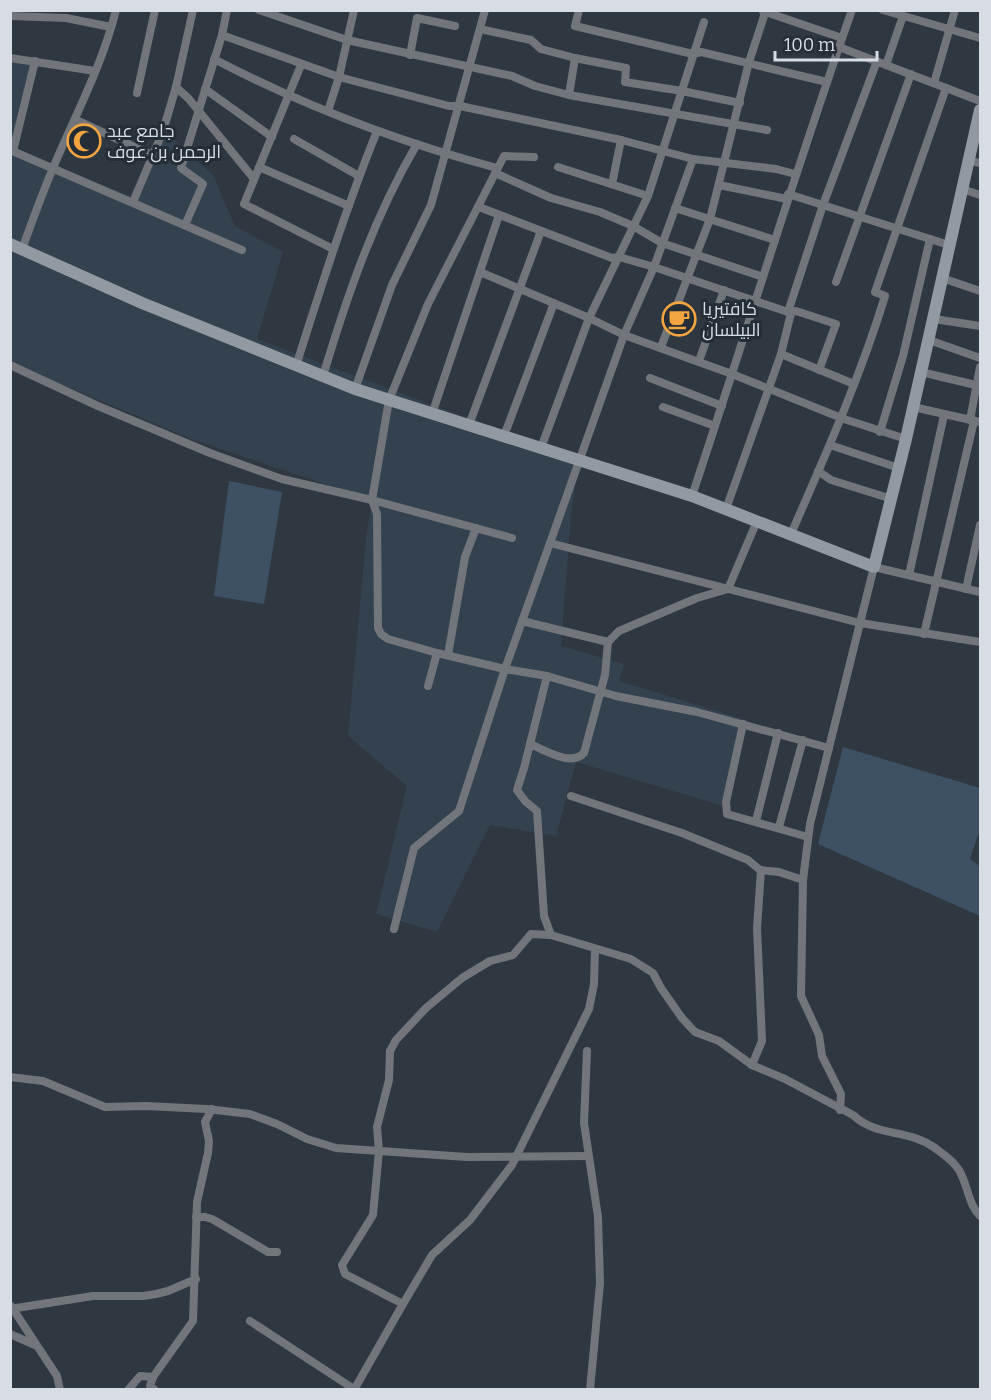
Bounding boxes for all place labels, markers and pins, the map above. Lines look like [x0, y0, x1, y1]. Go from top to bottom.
place label: جامع عبد الرحمن بن عوف [107, 120, 221, 163]
mosque icon: جامع عبد الرحمن بن عوف [66, 123, 102, 159]
place label: كافتيريا البيلسان [702, 298, 761, 341]
cafe icon: كافتيريا البيلسان [661, 301, 697, 337]

